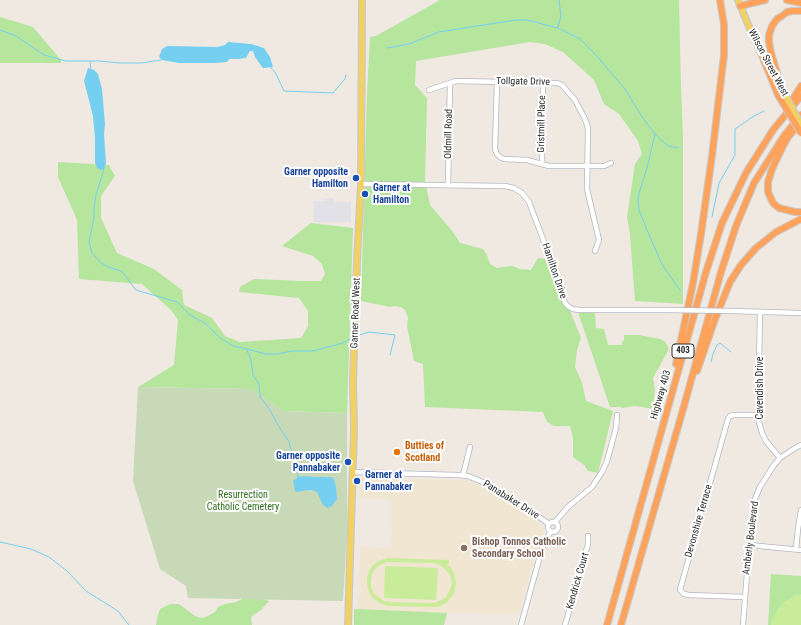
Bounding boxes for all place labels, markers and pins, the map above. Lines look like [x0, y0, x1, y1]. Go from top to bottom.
place label: Garner opposite Hamilton [284, 166, 348, 190]
marker: Garner opposite Hamilton [351, 173, 361, 183]
place label: Garner at Hamilton [373, 182, 410, 206]
marker: Garner at Hamilton [360, 189, 370, 199]
place label: Butties of Scotland [405, 440, 444, 464]
marker: Butties of Scotland [392, 447, 402, 457]
place label: Garner opposite Pannabaker [276, 450, 340, 474]
marker: Garner opposite Pannabaker [343, 457, 353, 467]
place label: Garner at Pannabaker [365, 469, 412, 492]
marker: Garner at Pannabaker [352, 476, 362, 486]
place label: Bishop Tonnos Catholic Secondary School [472, 536, 566, 560]
marker: Bishop Tonnos Catholic Secondary School [459, 543, 469, 553]

